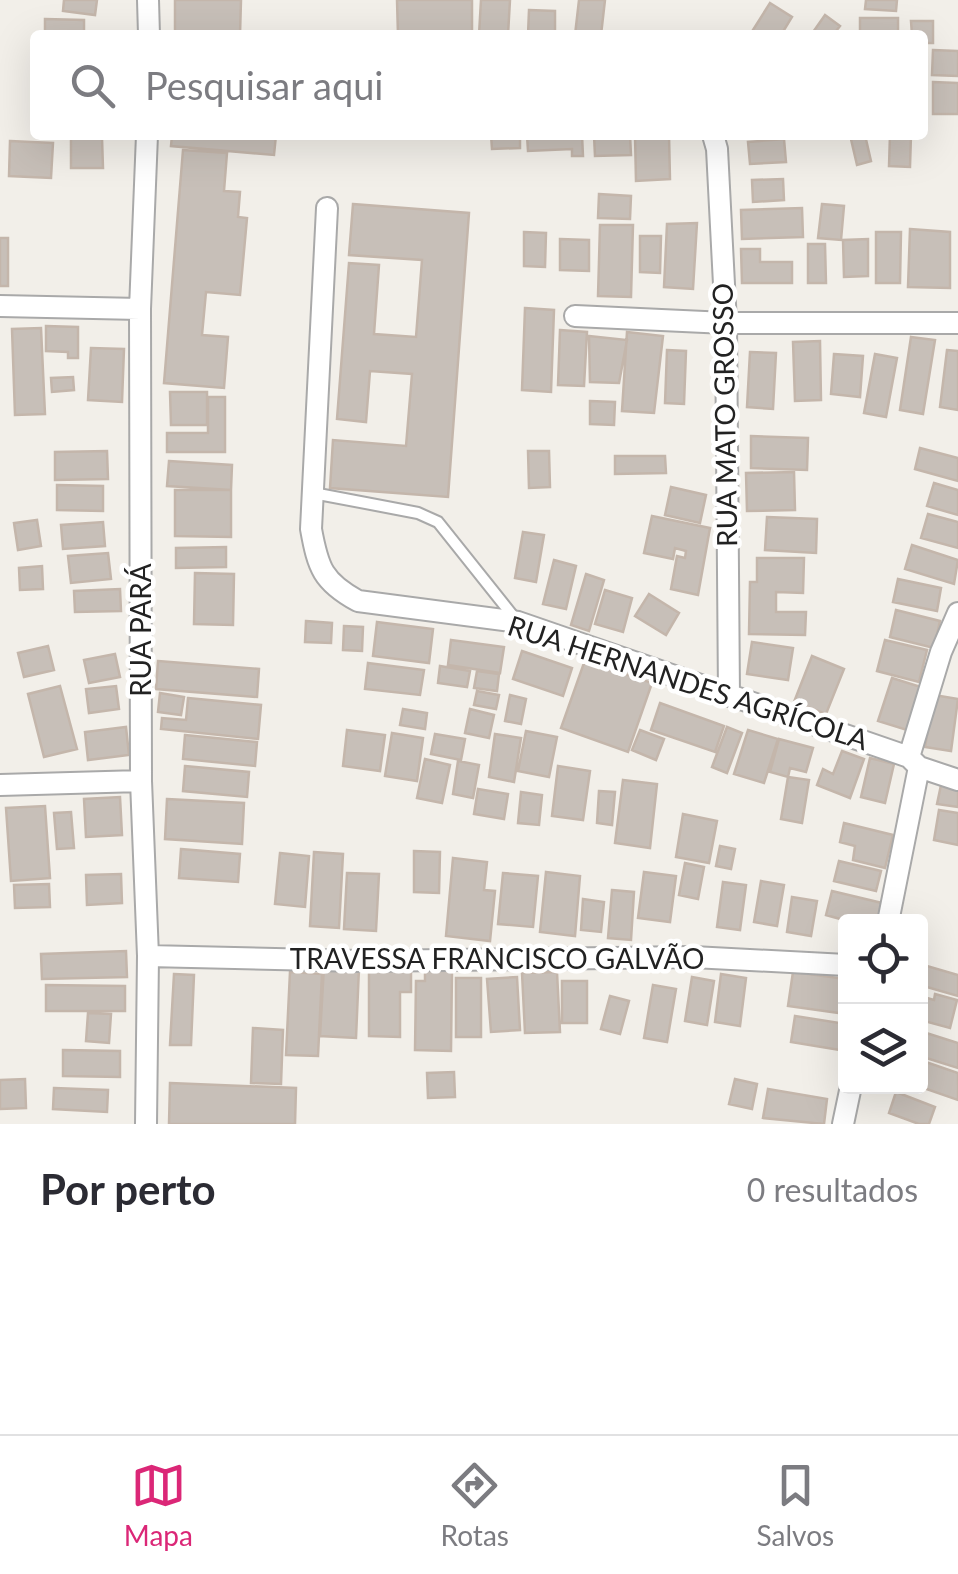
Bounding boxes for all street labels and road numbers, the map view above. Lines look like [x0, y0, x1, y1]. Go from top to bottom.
street label: RUA MATO GROSSO [705, 283, 743, 547]
street label: RUA PARÁ [123, 563, 157, 697]
street label: RUA HERNANDES AGRÍCOLA [504, 608, 873, 756]
street label: TRAVESSA FRANCISCO GALVÃO [290, 941, 704, 975]

